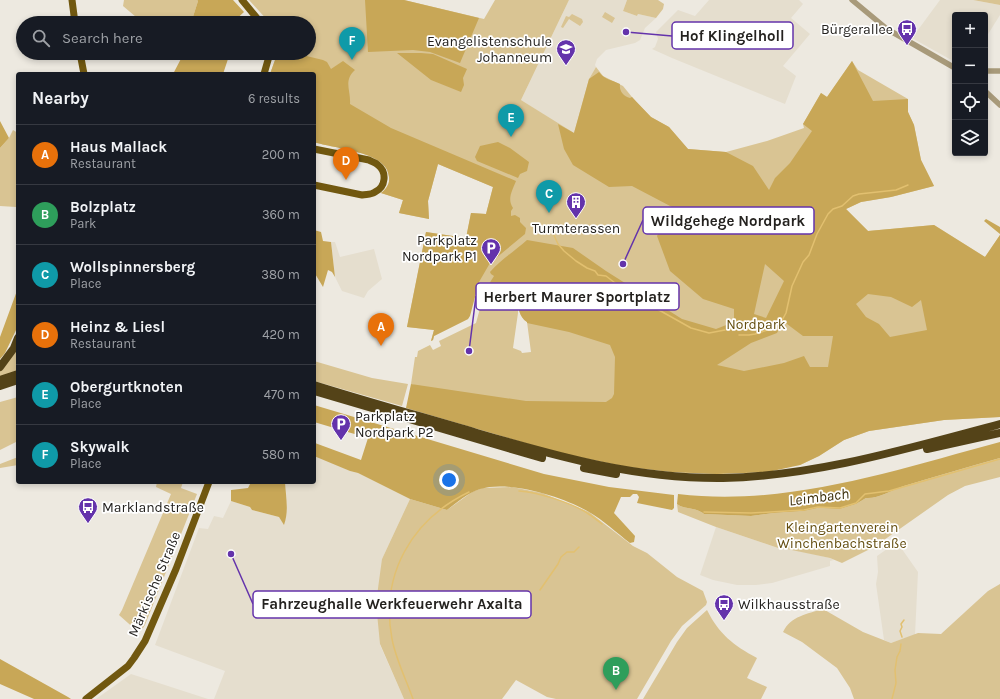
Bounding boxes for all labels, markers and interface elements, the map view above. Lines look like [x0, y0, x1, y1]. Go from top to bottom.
map controls [952, 12, 988, 156]
button: + [952, 12, 988, 48]
search box [16, 16, 316, 60]
bus stop icon: Bürgerallee [896, 18, 918, 46]
place label: Bürgerallee [821, 21, 893, 38]
callout: Hof Klingelholl [672, 22, 793, 49]
icon: search [30, 27, 52, 49]
pin: F [339, 27, 365, 60]
text: Hof Klingelholl [679, 27, 785, 45]
text: Search here [62, 29, 143, 47]
place label: Evangelistenschule Johanneum [427, 33, 552, 66]
school or university icon: Evangelistenschule Johanneum [555, 38, 577, 66]
button: − [952, 48, 988, 84]
button: locate [952, 84, 988, 120]
text: Nearby [32, 88, 89, 108]
text: 6 results [248, 91, 300, 106]
pin: E [498, 104, 524, 137]
button: layers [952, 120, 988, 156]
text: Haus Mallack [70, 138, 167, 156]
text: A [41, 147, 49, 162]
text: 200 m [262, 147, 300, 162]
pin: D [333, 147, 359, 180]
text: Restaurant [70, 156, 136, 171]
pin: C [536, 180, 562, 213]
building icon: Turmterassen [565, 191, 587, 219]
text: Bolzplatz [70, 198, 136, 216]
text: B [41, 207, 49, 222]
text: 360 m [262, 207, 300, 222]
callout: Wildgehege Nordpark [643, 207, 814, 234]
text: Wildgehege Nordpark [651, 212, 805, 230]
text: Park [70, 216, 96, 231]
place label: Turmterassen [532, 220, 620, 237]
place label: Parkplatz Nordpark P1 [402, 232, 477, 265]
parking icon: Parkplatz Nordpark P1 [480, 237, 502, 265]
text: Wollspinnersberg [70, 258, 195, 276]
text: C [41, 267, 49, 282]
text: 380 m [261, 267, 300, 282]
text: Place [70, 276, 101, 291]
callout: Herbert Maurer Sportplatz [476, 283, 679, 310]
text: Herbert Maurer Sportplatz [484, 288, 670, 306]
pin: A [368, 313, 394, 346]
park label: Nordpark [726, 316, 786, 333]
text: Heinz & Liesl [70, 318, 165, 336]
text: D [41, 327, 49, 342]
text: 420 m [262, 327, 300, 342]
text: Restaurant [70, 336, 136, 351]
text: Obergurtknoten [70, 378, 183, 396]
text: E [41, 387, 49, 402]
text: 470 m [264, 387, 300, 402]
text: Place [70, 396, 101, 411]
place label: Parkplatz Nordpark P2 [355, 408, 434, 441]
parking icon: Parkplatz Nordpark P2 [330, 413, 352, 441]
text: Skywalk [70, 438, 129, 456]
text: F [41, 447, 49, 462]
text: 580 m [262, 447, 300, 462]
text: Place [70, 456, 101, 471]
your location [439, 470, 459, 490]
water label: Leimbach [788, 484, 850, 510]
bus stop icon: Marklandstraße [77, 496, 99, 524]
place label: Marklandstraße [102, 499, 204, 516]
park label: Kleingartenverein Winchenbachstraße [777, 519, 907, 552]
street label: Märkische Straße [125, 529, 184, 639]
callout: Fahrzeughalle Werkfeuerwehr Axalta [253, 591, 531, 618]
bus stop icon: Wilkhausstraße [713, 593, 735, 621]
text: Fahrzeughalle Werkfeuerwehr Axalta [261, 595, 523, 613]
place label: Wilkhausstraße [738, 596, 840, 613]
pin: B [603, 657, 629, 690]

